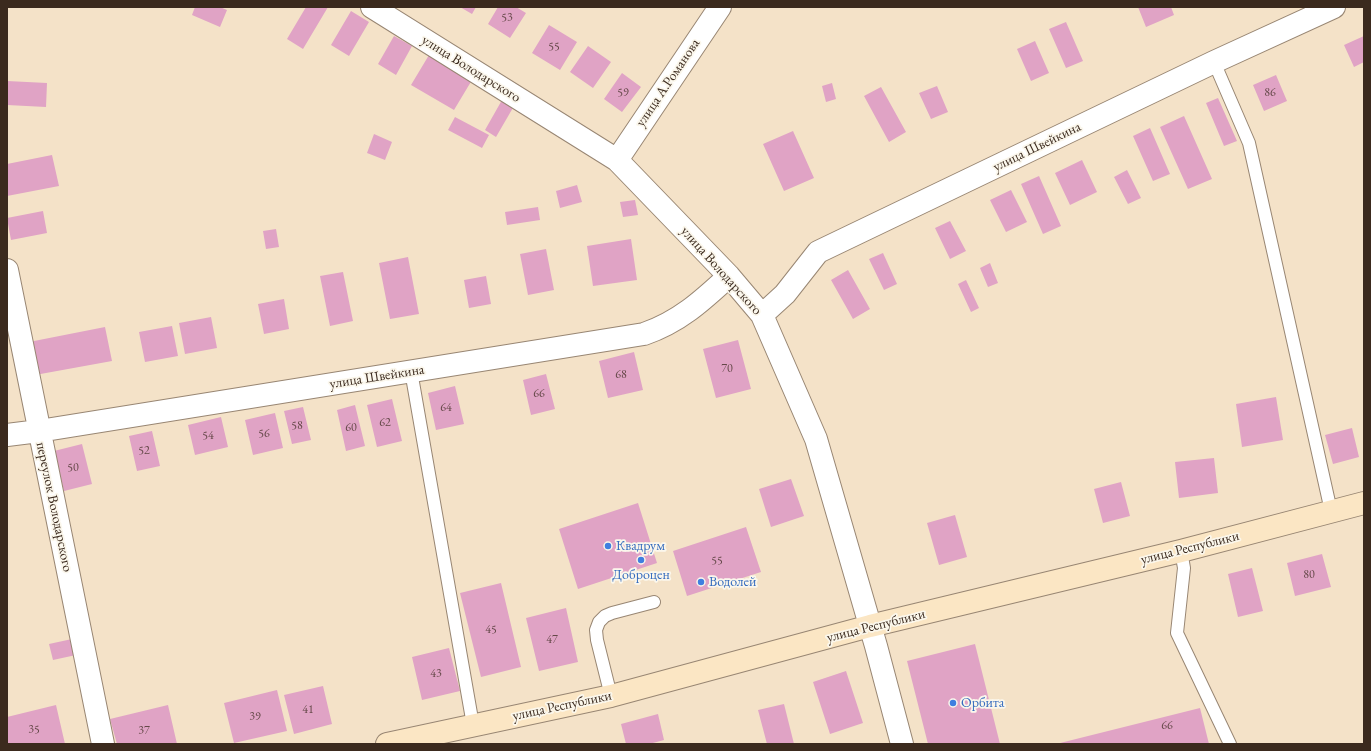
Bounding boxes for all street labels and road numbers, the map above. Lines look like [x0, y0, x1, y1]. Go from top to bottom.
street label: улица Володарского [418, 32, 524, 106]
street label: улица А.Романова [632, 36, 704, 130]
street label: улица Швейкина [990, 118, 1084, 176]
street label: улица Володарского [677, 223, 765, 319]
street label: улица Швейкина [328, 361, 426, 393]
street label: переулок Володарского [32, 441, 76, 573]
street label: улица Республики [1139, 528, 1241, 568]
street label: улица Республики [825, 606, 927, 646]
street label: улица Республики [511, 687, 613, 725]

